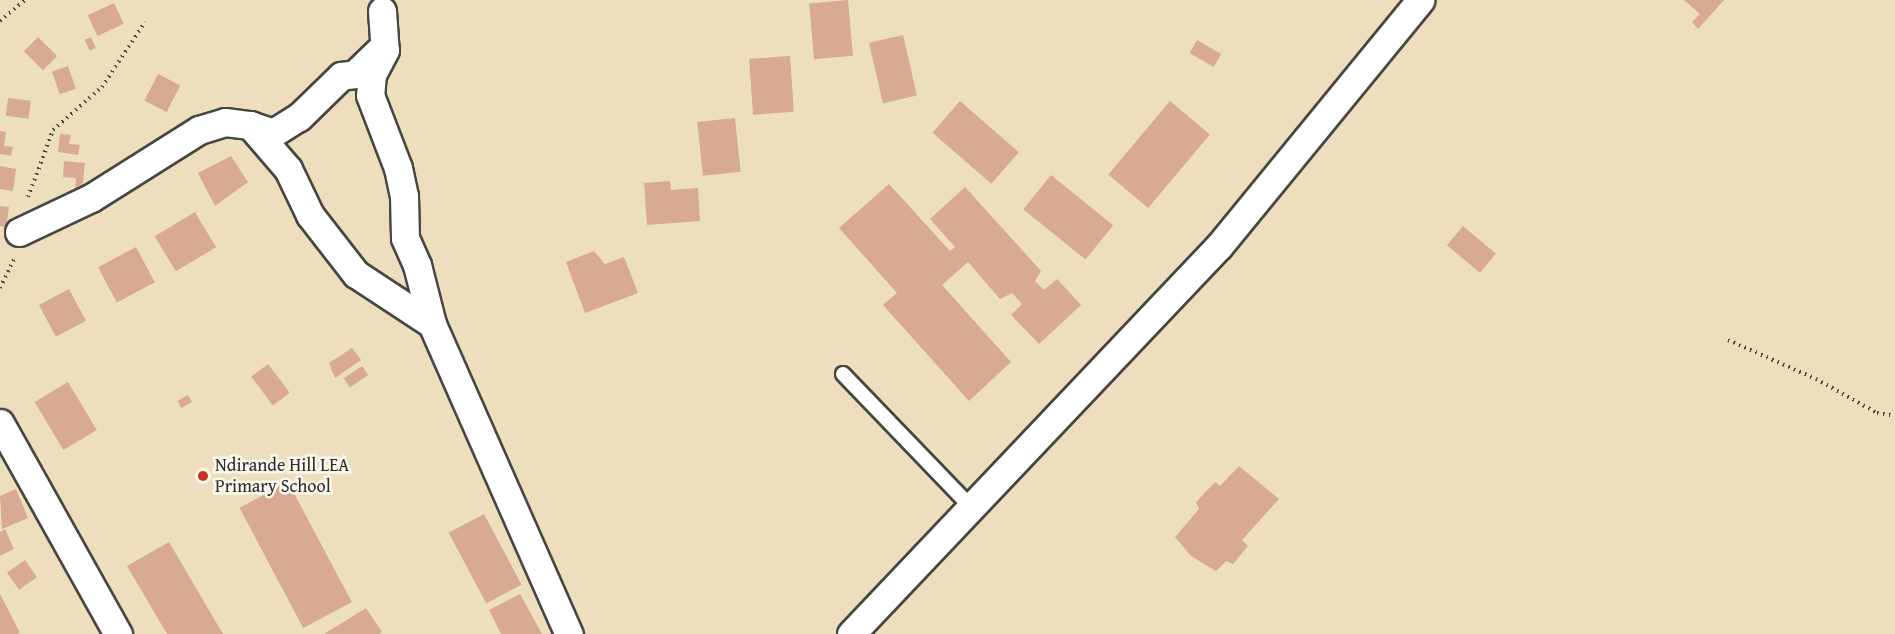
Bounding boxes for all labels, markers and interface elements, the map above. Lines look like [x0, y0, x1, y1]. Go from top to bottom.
place label: Ndirande Hill LEA Primary School [215, 455, 349, 498]
marker: Ndirande Hill LEA Primary School [196, 469, 210, 483]

